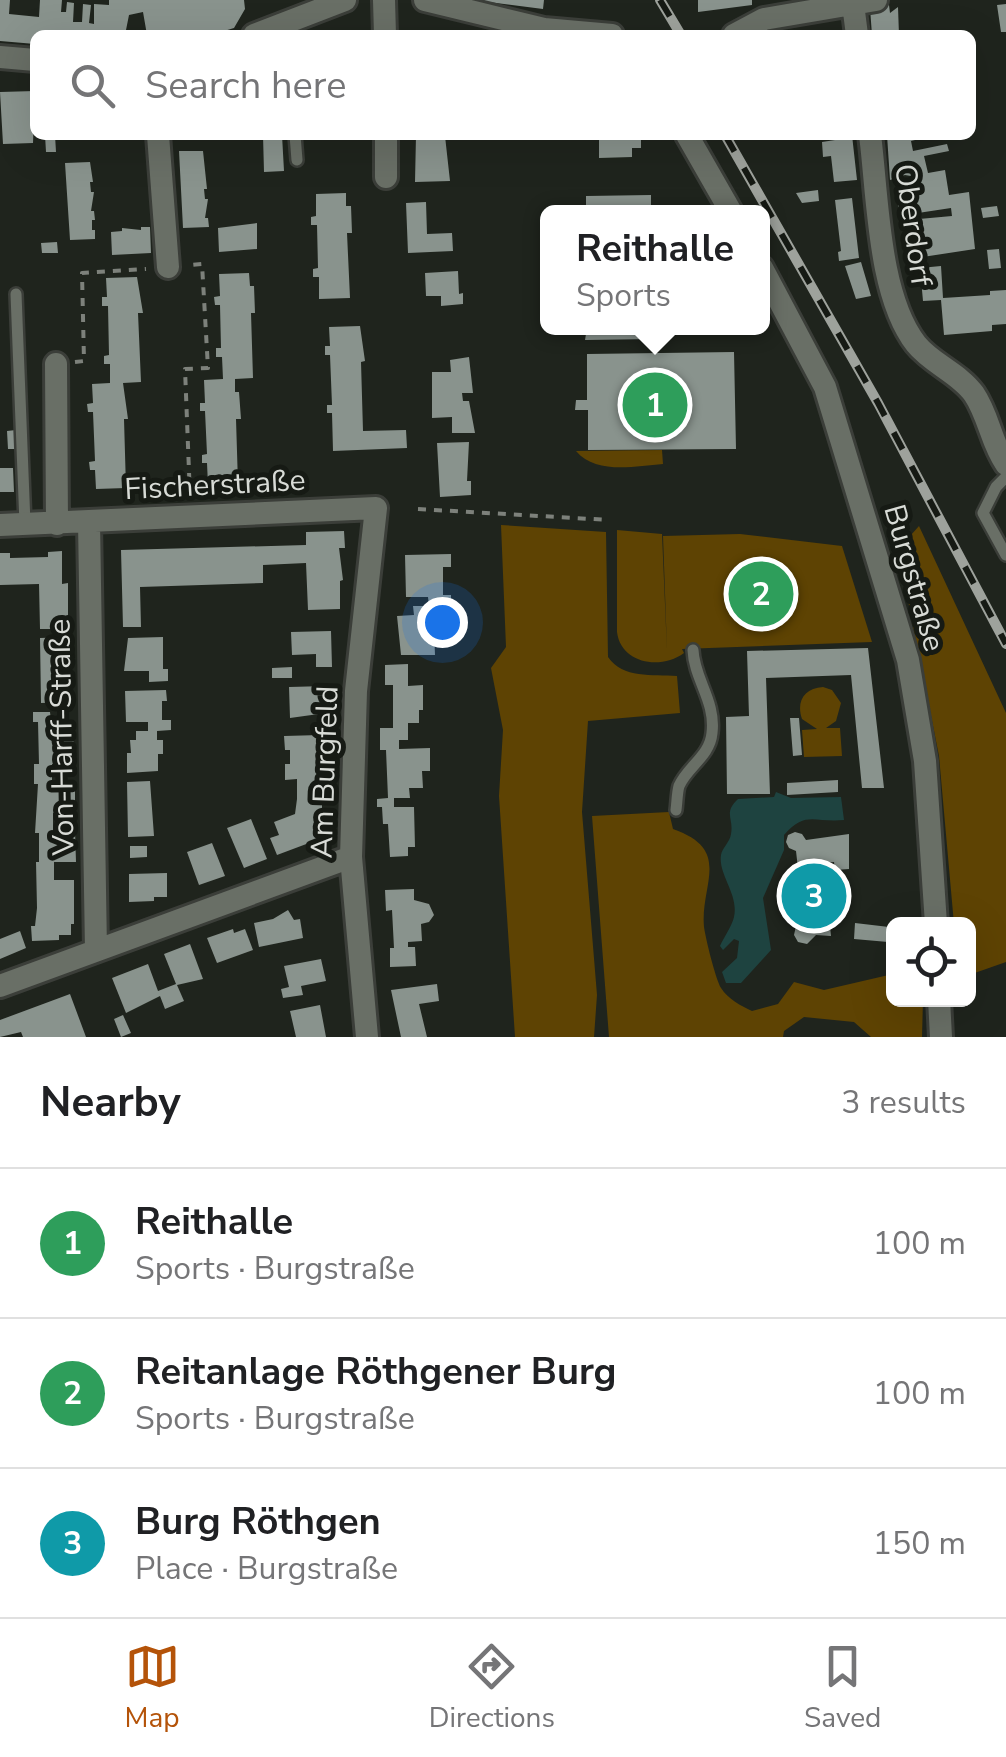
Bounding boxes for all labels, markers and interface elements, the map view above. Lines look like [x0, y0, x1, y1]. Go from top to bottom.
search box [30, 30, 976, 140]
icon: search [65, 58, 120, 113]
text: Search here [145, 60, 346, 111]
street label: Oberdorf [884, 161, 942, 290]
popup [540, 205, 770, 335]
text: Reithalle [576, 223, 734, 274]
text: Sports [576, 274, 671, 317]
pin: 1 [622, 368, 688, 442]
street label: Fischerstraße [124, 460, 306, 510]
street label: Burgstraße [873, 500, 955, 656]
pin: 2 [728, 556, 794, 632]
your location [417, 597, 468, 648]
street label: Von-Harff-Straße [39, 618, 85, 857]
street label: Am Burgfeld [302, 685, 348, 859]
pin: 3 [782, 858, 846, 934]
map controls [886, 917, 976, 1007]
button: locate [886, 917, 976, 1007]
text: Nearby [40, 1074, 181, 1131]
text: 3 results [841, 1081, 966, 1124]
text: Reithalle [135, 1196, 293, 1247]
text: 1 [63, 1222, 82, 1265]
text: 100 m [873, 1222, 966, 1265]
text: Sports · Burgstraße [135, 1247, 415, 1290]
text: Reitanlage Röthgener Burg [135, 1346, 617, 1397]
text: 2 [63, 1372, 82, 1415]
text: 100 m [873, 1372, 966, 1415]
text: Sports · Burgstraße [135, 1397, 415, 1440]
text: Burg Röthgen [135, 1496, 381, 1547]
text: 3 [63, 1522, 82, 1565]
text: 150 m [873, 1522, 966, 1565]
text: Place · Burgstraße [135, 1547, 398, 1590]
tab: Map [125, 1639, 180, 1737]
tab: Directions [429, 1639, 555, 1737]
tab: Saved [804, 1639, 881, 1737]

